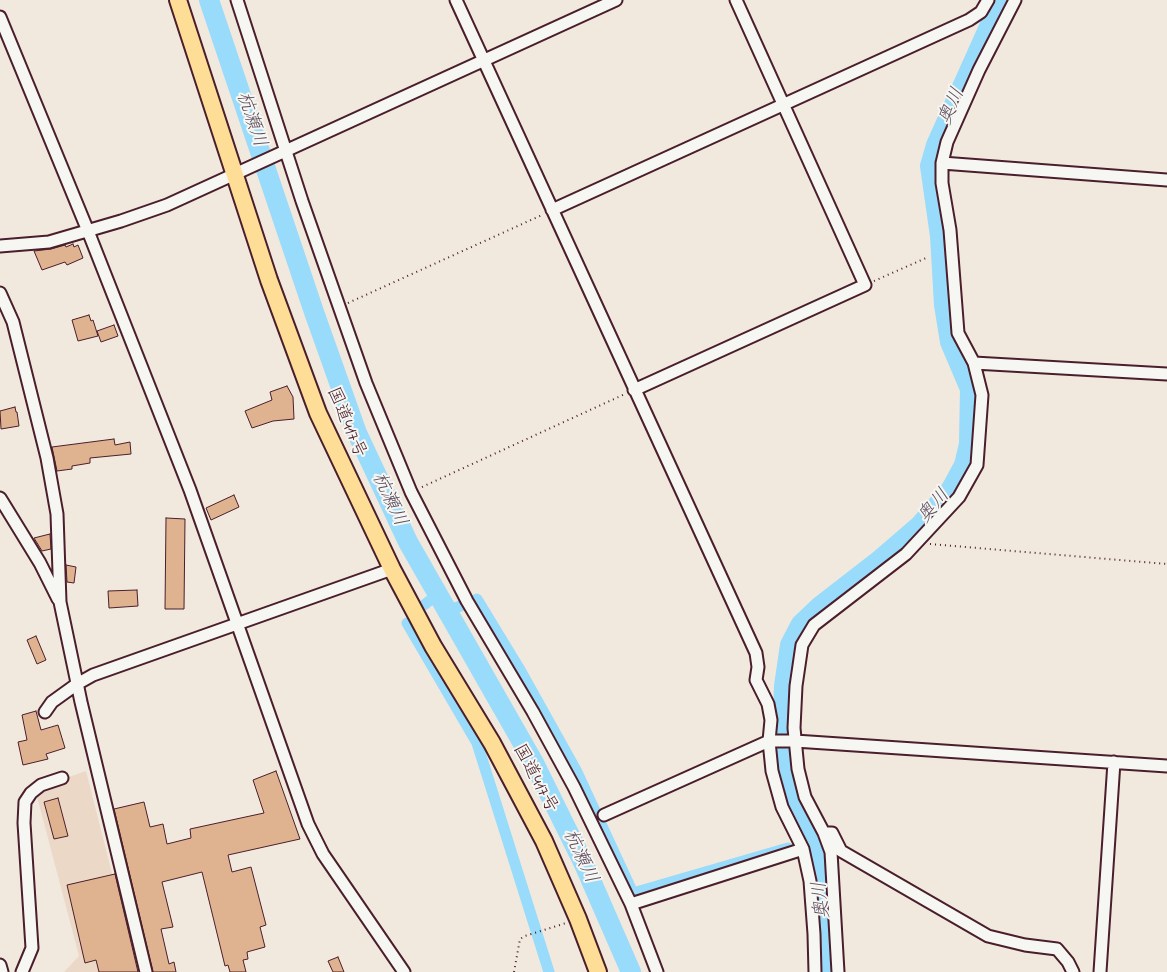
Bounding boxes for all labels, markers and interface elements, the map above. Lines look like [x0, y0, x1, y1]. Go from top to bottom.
water label: 奥川 [935, 85, 971, 129]
water label: 杭瀬川 [230, 89, 270, 151]
street label: 国道417号 [320, 384, 370, 462]
water label: 杭瀬川 [366, 469, 410, 531]
water label: 奥川 [914, 485, 956, 529]
street label: 国道417号 [507, 741, 561, 817]
water label: 杭瀬川 [557, 826, 601, 888]
water label: 奥川 [810, 880, 836, 920]

